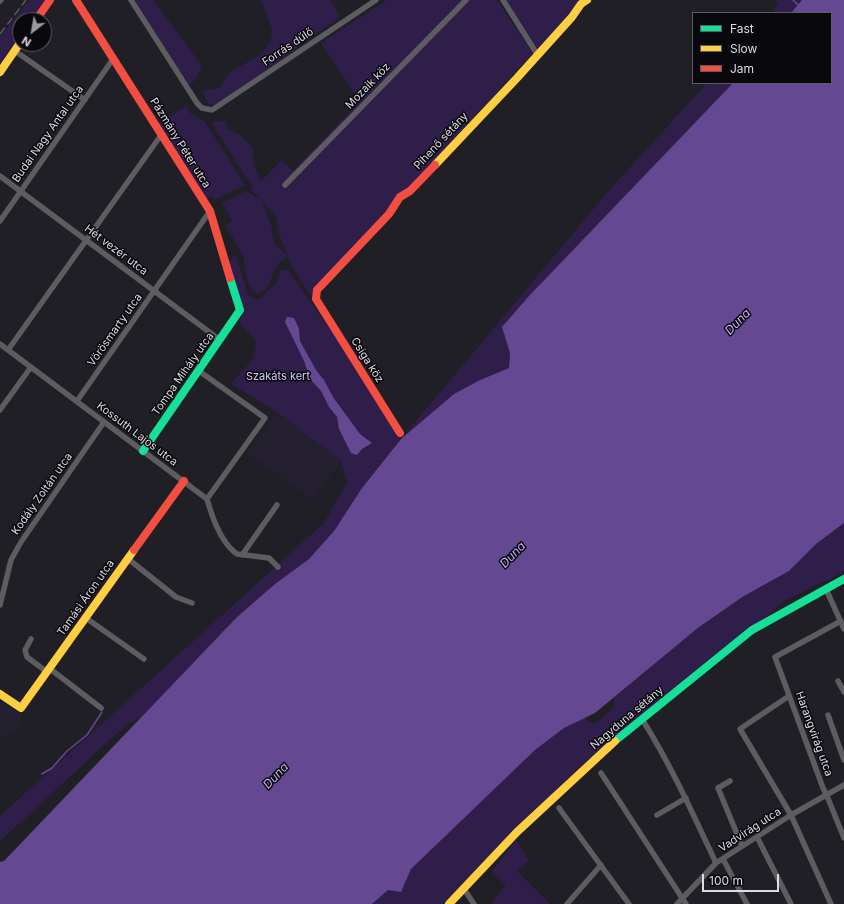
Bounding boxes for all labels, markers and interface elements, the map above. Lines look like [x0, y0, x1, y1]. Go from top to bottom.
north arrow [12, 12, 52, 52]
legend [692, 12, 832, 84]
text: Fast [730, 21, 754, 36]
street label: Forrás dűlő [260, 25, 316, 69]
text: N [19, 33, 34, 50]
text: Slow [730, 41, 757, 56]
street label: Mozaik köz [343, 60, 393, 112]
text: Jam [730, 61, 754, 76]
street label: Budai Nagy Antal utca [10, 83, 86, 185]
street label: Pázmány Péter utca [147, 95, 213, 191]
street label: Pihenő sétány [411, 110, 471, 172]
street label: Hét vezér utca [82, 222, 150, 278]
street label: Vörösmarty utca [85, 291, 145, 369]
water label: Duna [722, 306, 754, 338]
street label: Tompa Mihály utca [149, 330, 217, 418]
street label: Csiga köz [348, 335, 386, 385]
park label: Szakáts kert [246, 370, 310, 384]
street label: Kossuth Lajos utca [94, 399, 180, 469]
street label: Kodály Zoltán utca [9, 451, 75, 537]
water label: Duna [497, 539, 529, 571]
street label: Tamási Áron utca [55, 557, 117, 639]
street label: Nagyduna sétány [588, 684, 666, 752]
street label: Harangvirág utca [792, 690, 836, 778]
water label: Duna [260, 760, 292, 792]
street label: Vadvirág utca [716, 805, 784, 855]
scale bar [704, 866, 781, 892]
text: 100 m [709, 873, 743, 888]

